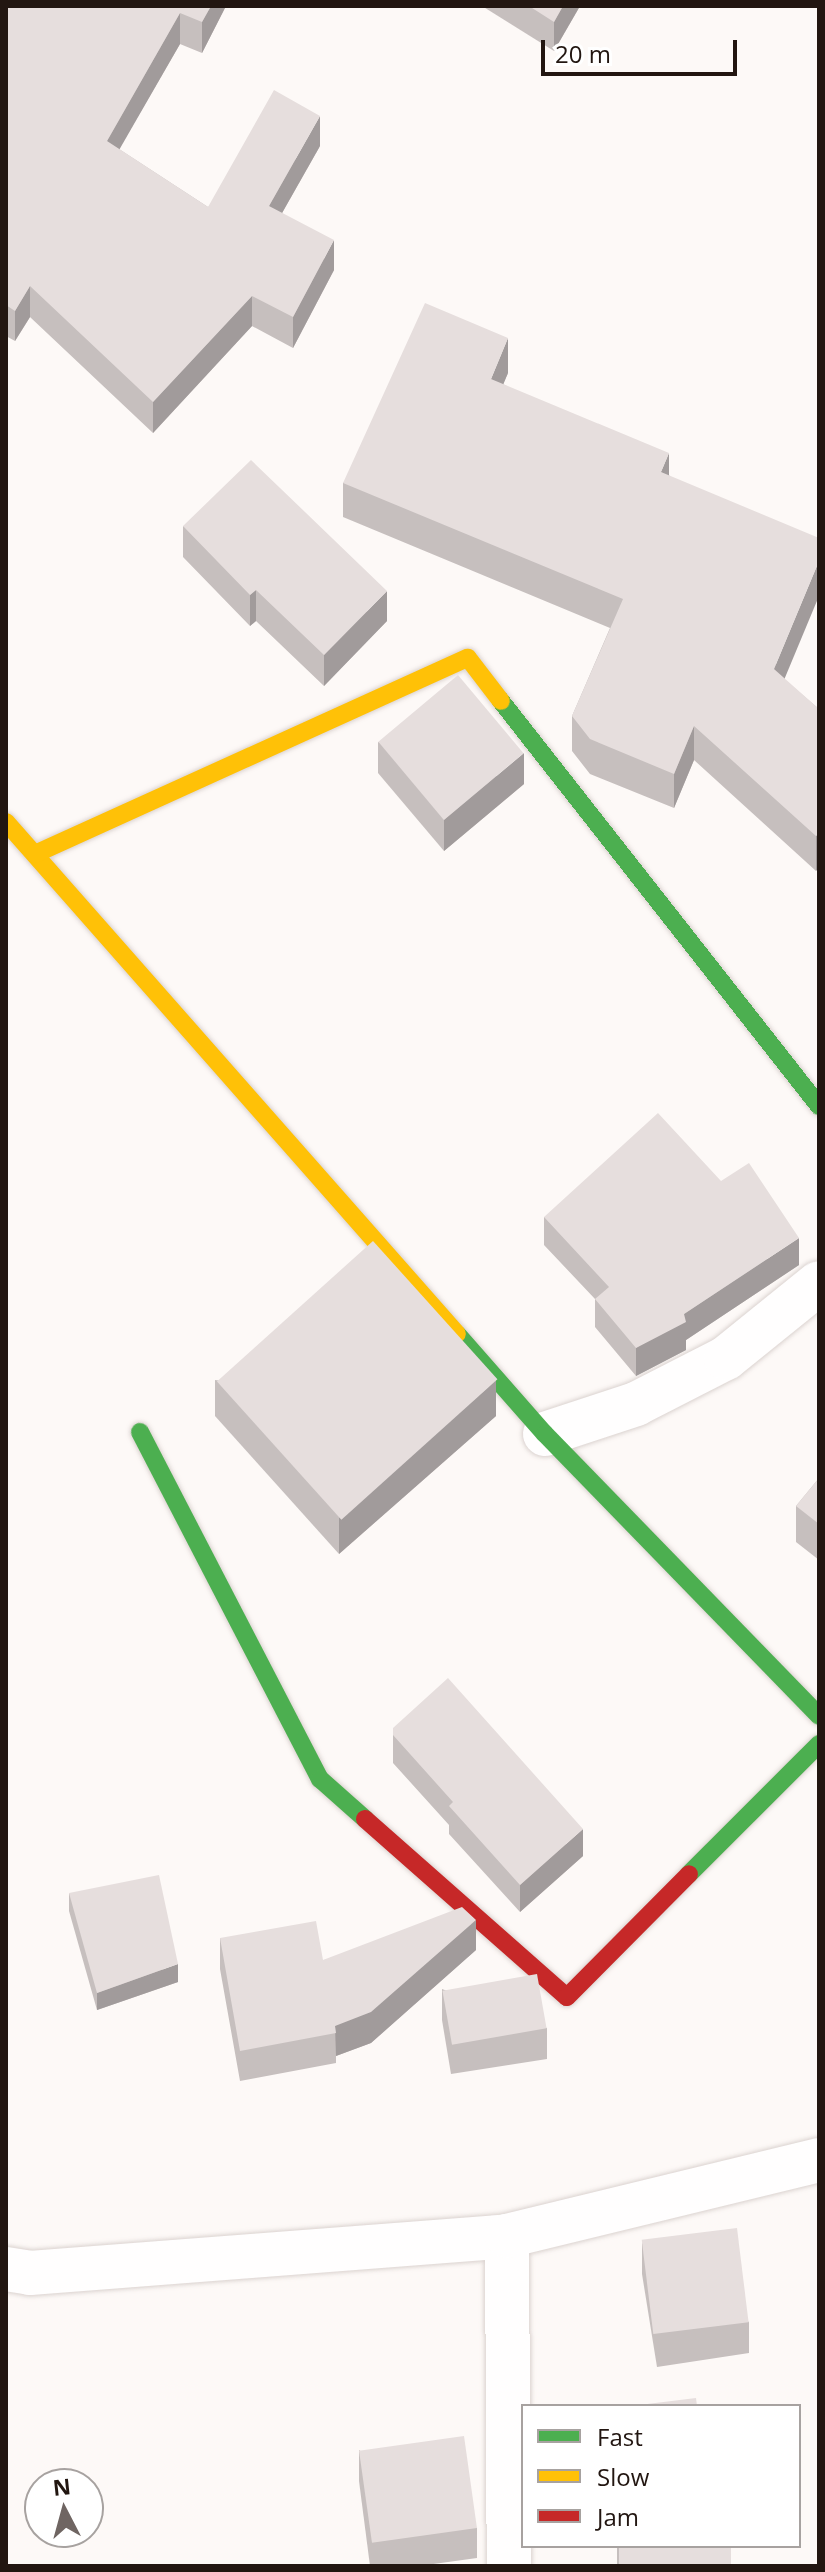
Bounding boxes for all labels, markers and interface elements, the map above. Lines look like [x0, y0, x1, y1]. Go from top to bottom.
scale bar [545, 24, 741, 74]
text: 20 m [555, 37, 611, 70]
legend [521, 2404, 801, 2548]
text: Fast [597, 2420, 643, 2453]
text: Slow [597, 2460, 649, 2493]
north arrow [24, 2468, 104, 2548]
text: N [51, 2470, 72, 2502]
text: Jam [597, 2500, 639, 2533]

